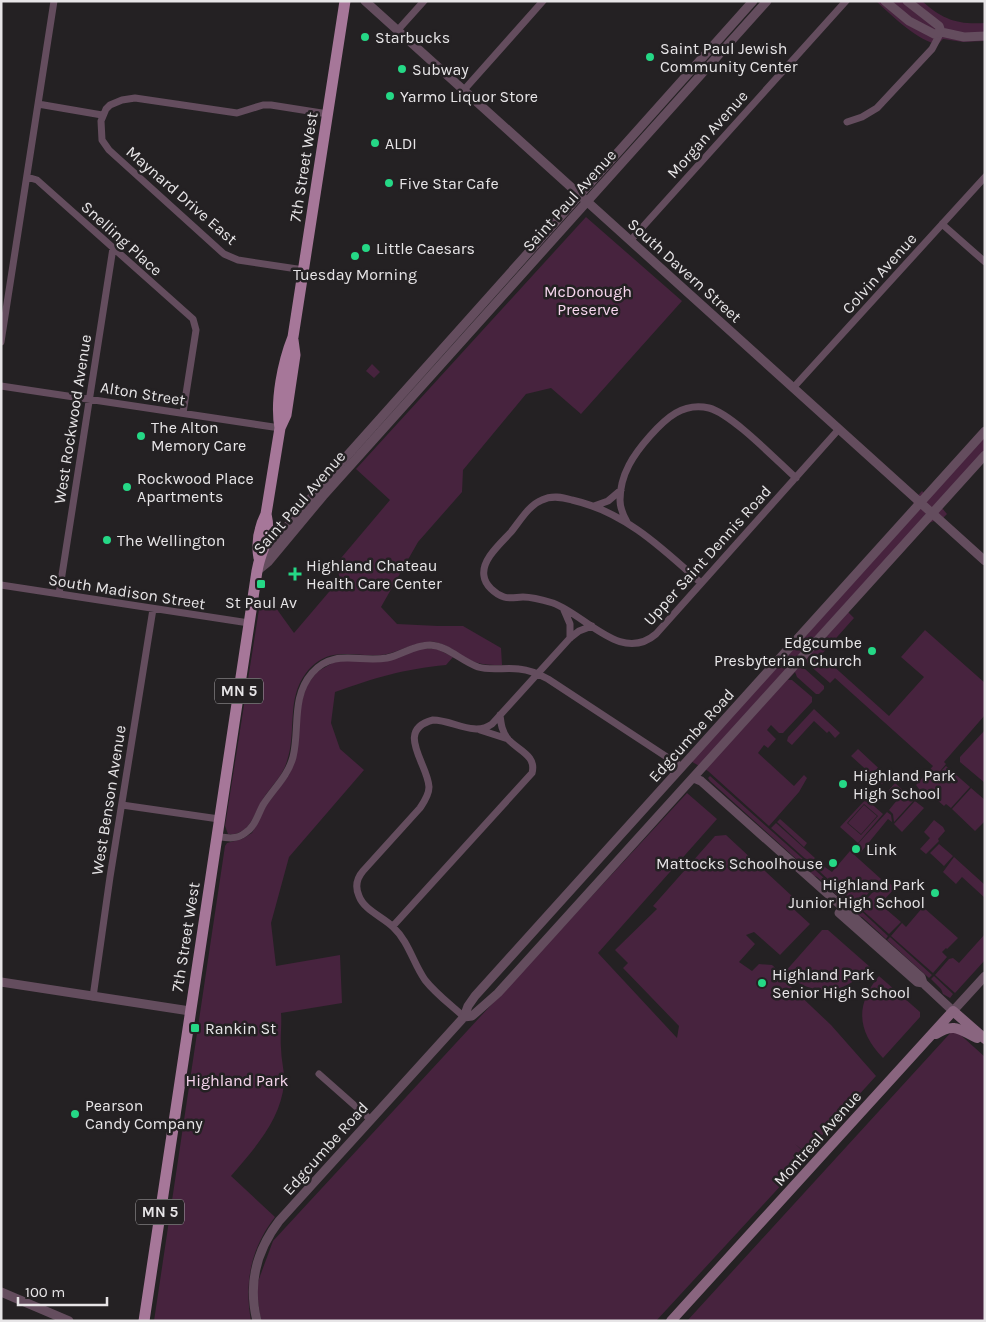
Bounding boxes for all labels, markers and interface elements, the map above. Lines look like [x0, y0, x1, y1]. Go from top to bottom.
place label: Starbucks [375, 28, 450, 47]
marker: Starbucks [359, 31, 371, 43]
place label: Saint Paul Jewish Community Center [660, 39, 798, 76]
marker: Saint Paul Jewish Community Center [644, 51, 656, 63]
place label: Subway [412, 60, 469, 79]
marker: Subway [396, 63, 408, 75]
street label: Morgan Avenue [663, 86, 752, 182]
place label: Yarmo Liquor Store [400, 87, 538, 106]
marker: Yarmo Liquor Store [384, 90, 396, 102]
street label: 7th Street West [285, 111, 322, 223]
place label: ALDI [385, 134, 417, 153]
marker: ALDI [369, 137, 381, 149]
street label: Maynard Drive East [122, 142, 241, 249]
street label: Saint Paul Avenue [518, 145, 620, 255]
place label: Five Star Cafe [399, 174, 499, 193]
marker: Five Star Cafe [383, 177, 395, 189]
street label: Snelling Place [77, 197, 166, 280]
street label: South Davern Street [624, 214, 745, 326]
street label: Colvin Avenue [838, 229, 921, 318]
place label: Little Caesars [376, 239, 475, 258]
marker: Little Caesars [360, 242, 372, 254]
marker: Tuesday Morning [349, 250, 361, 262]
place label: Tuesday Morning [293, 265, 417, 284]
park label: McDonough Preserve [544, 282, 632, 319]
street label: West Rockwood Avenue [50, 333, 95, 505]
street label: Alton Street [99, 377, 187, 410]
place label: The Alton Memory Care [151, 418, 246, 455]
marker: The Alton Memory Care [135, 430, 147, 442]
street label: Saint Paul Avenue [249, 447, 350, 558]
place label: Rockwood Place Apartments [137, 469, 254, 506]
marker: Rockwood Place Apartments [121, 481, 133, 493]
street label: Upper Saint Dennis Road [640, 482, 775, 629]
place label: The Wellington [117, 531, 226, 550]
marker: The Wellington [101, 534, 113, 546]
place label: Highland Chateau Health Care Center [306, 556, 442, 593]
marker: Highland Chateau Health Care Center [288, 567, 302, 581]
street label: South Madison Street [47, 570, 207, 613]
marker: St Paul Av [255, 578, 267, 590]
place label: St Paul Av [225, 593, 297, 612]
place label: Edgcumbe Presbyterian Church [714, 633, 862, 670]
marker: Edgcumbe Presbyterian Church [866, 645, 878, 657]
road number: MN 5 [215, 678, 263, 704]
street label: Edgcumbe Road [645, 685, 738, 786]
street label: West Benson Avenue [87, 724, 130, 876]
place label: Highland Park High School [853, 766, 956, 803]
marker: Highland Park High School [837, 778, 849, 790]
place label: Link [866, 840, 897, 859]
marker: Link [850, 843, 862, 855]
place label: Mattocks Schoolhouse [656, 854, 823, 873]
marker: Mattocks Schoolhouse [827, 857, 839, 869]
place label: Highland Park Junior High School [789, 875, 925, 912]
street label: 7th Street West [167, 881, 204, 993]
marker: Highland Park Junior High School [929, 887, 941, 899]
place label: Highland Park Senior High School [772, 965, 910, 1002]
marker: Highland Park Senior High School [756, 977, 768, 989]
place label: Rankin St [205, 1019, 276, 1038]
marker: Rankin St [189, 1022, 201, 1034]
park label: Highland Park [186, 1071, 288, 1090]
street label: Montreal Avenue [770, 1087, 865, 1190]
place label: Pearson Candy Company [85, 1096, 203, 1133]
street label: Edgcumbe Road [279, 1098, 372, 1199]
marker: Pearson Candy Company [69, 1108, 81, 1120]
road number: MN 5 [136, 1200, 184, 1224]
scale bar [18, 1274, 106, 1306]
text: 100 m [25, 1283, 65, 1301]

